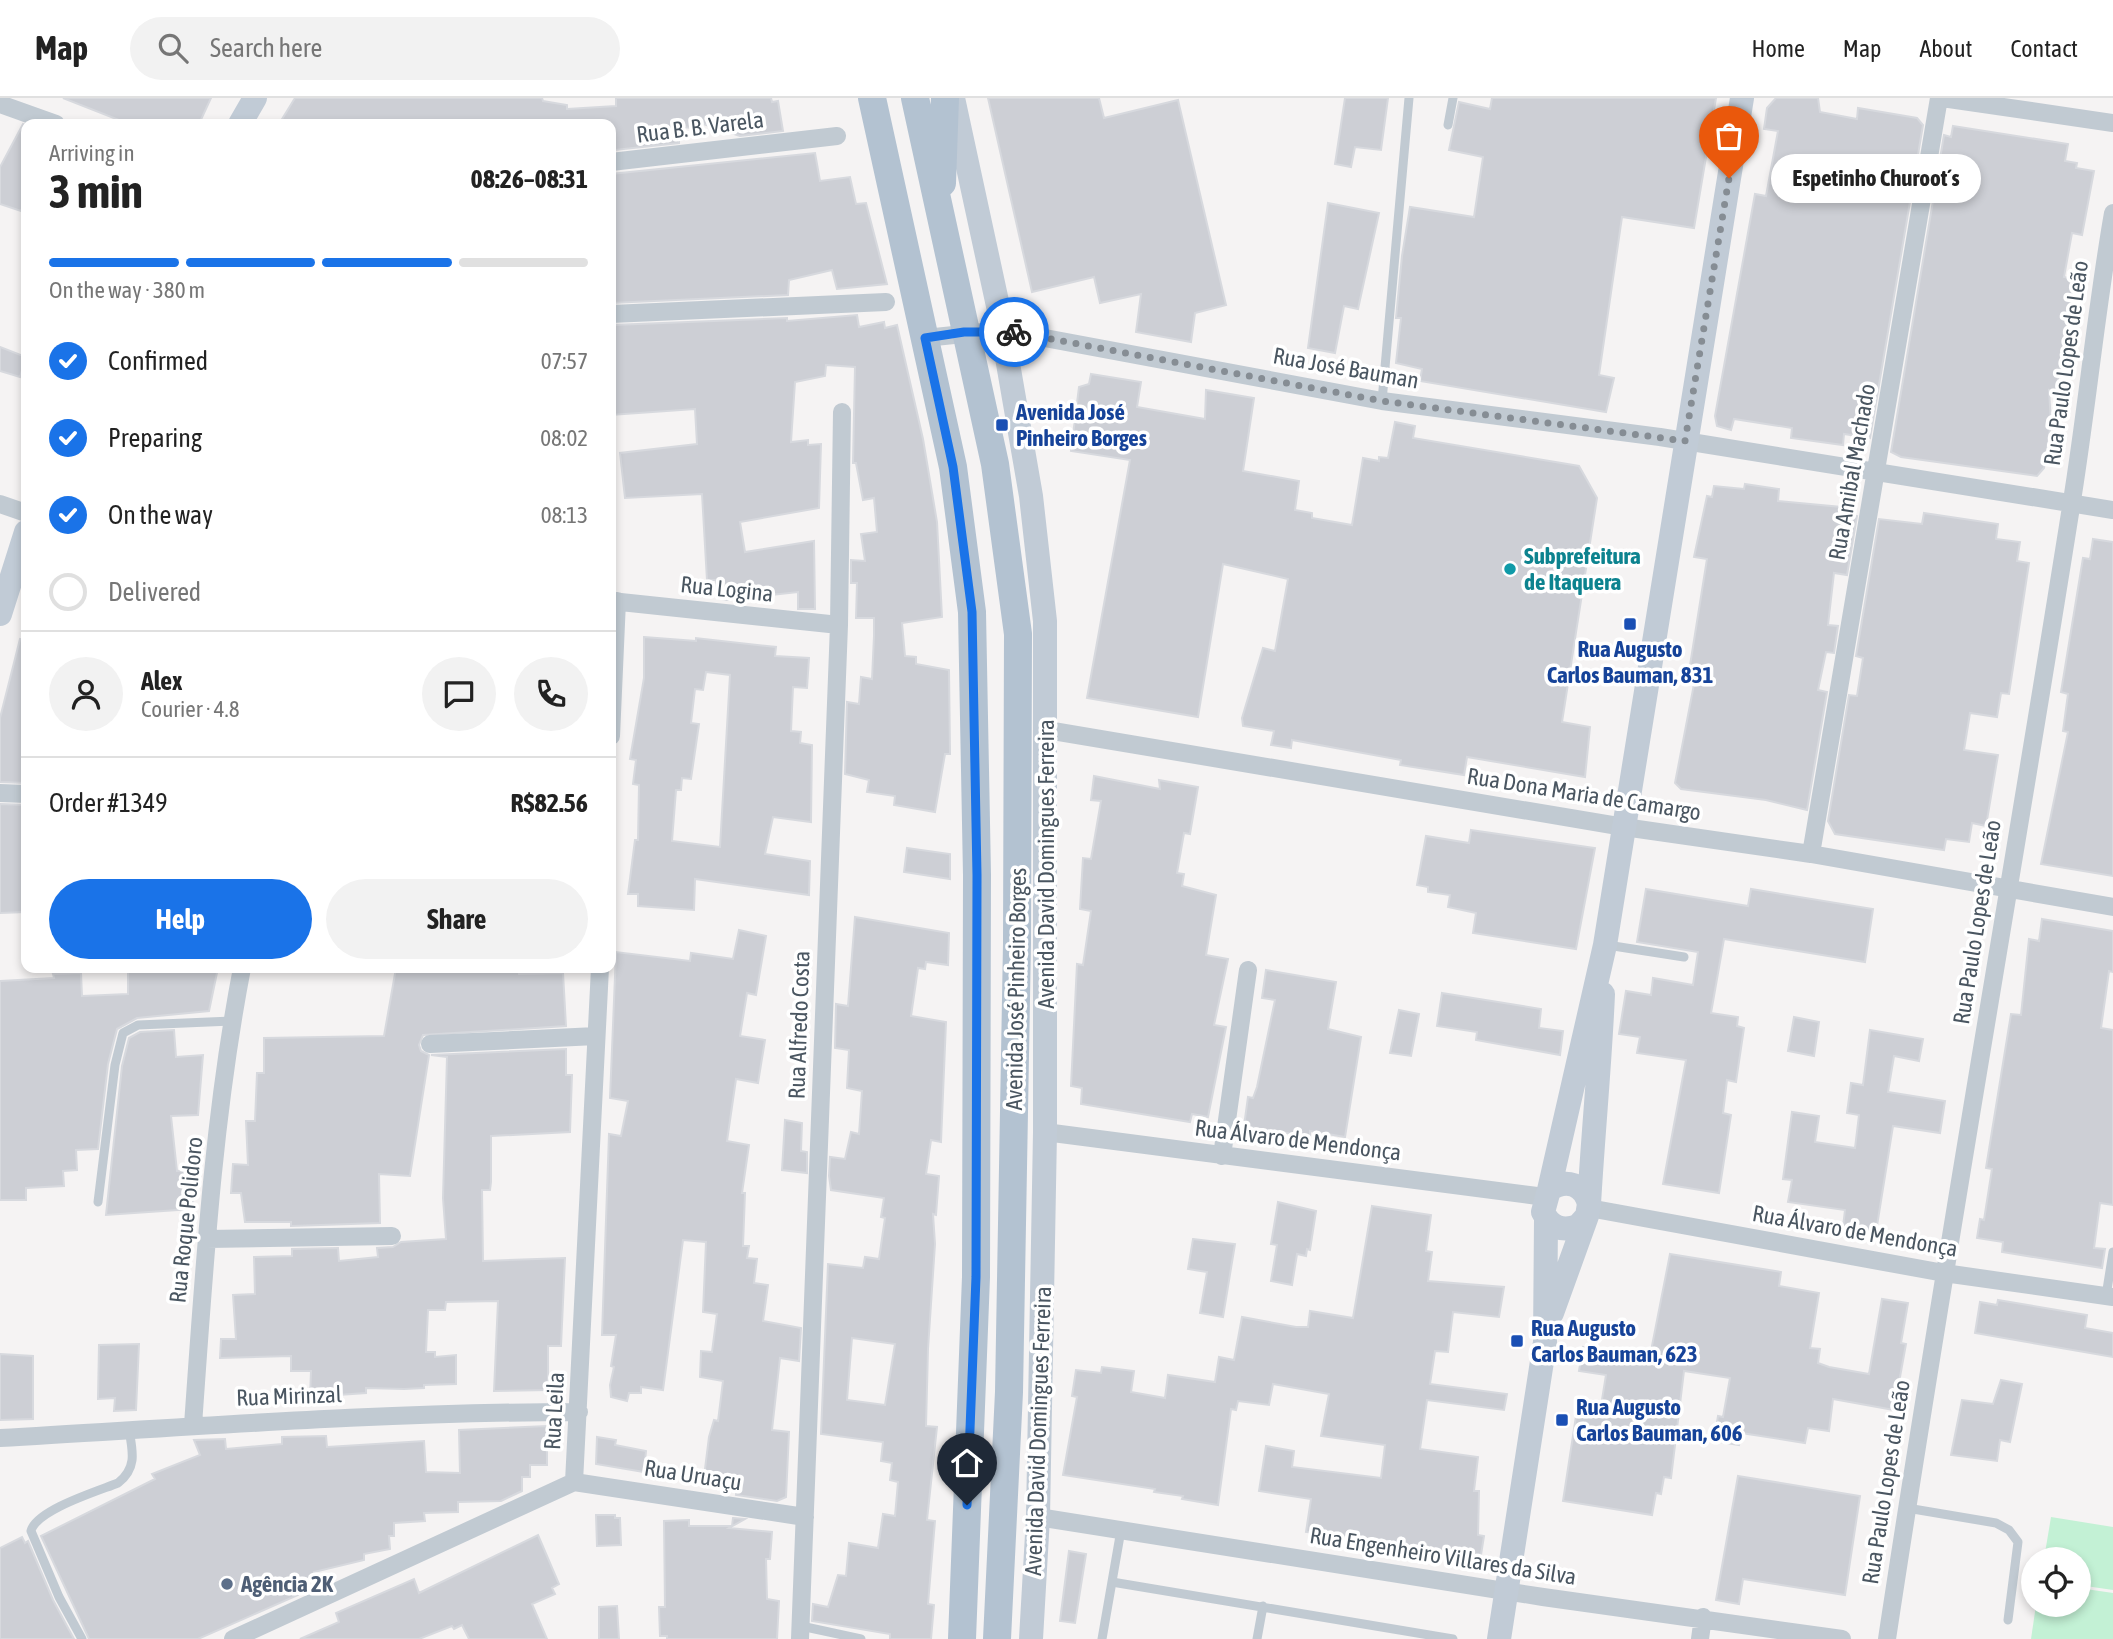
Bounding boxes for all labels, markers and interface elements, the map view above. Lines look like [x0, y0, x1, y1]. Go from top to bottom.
search box [130, 17, 620, 80]
text: Map [35, 29, 88, 67]
icon: search [154, 29, 192, 67]
text: Search here [210, 33, 322, 63]
text: Home [1751, 35, 1805, 62]
text: Map [1843, 35, 1881, 62]
text: About [1919, 35, 1972, 62]
text: Contact [2010, 35, 2078, 62]
street label: Rua B. B. Varela [635, 106, 765, 148]
pin [1699, 106, 1759, 178]
icon: bag [1710, 117, 1748, 155]
text: Arriving in [49, 140, 135, 166]
callout: Espetinho Churoot´s [1771, 154, 1981, 202]
text: 08:26–08:31 [471, 164, 588, 194]
text: 3 min [49, 165, 143, 218]
text: Espetinho Churoot´s [1792, 165, 1960, 191]
street label: Rua Paulo Lopes de Leão [2039, 259, 2093, 467]
text: On the way · 380 m [49, 277, 205, 303]
courier [979, 297, 1049, 367]
icon: bike [995, 313, 1033, 351]
icon: check [49, 342, 87, 380]
street label: Rua José Bauman [1271, 342, 1421, 394]
text: Confirmed [108, 346, 208, 376]
text: 07:57 [541, 348, 588, 374]
street label: Rua Amibal Machado [1824, 382, 1880, 562]
place label: Avenida José Pinheiro Borges [1015, 399, 1147, 451]
marker: Avenida José Pinheiro Borges [994, 417, 1010, 433]
icon: check [49, 419, 87, 457]
text: Preparing [108, 423, 202, 453]
text: 08:02 [540, 425, 588, 451]
icon: check [49, 496, 87, 534]
text: On the way [108, 500, 213, 530]
text: 08:13 [541, 502, 588, 528]
place label: Subprefeitura de Itaquera [1524, 543, 1641, 595]
marker: Subprefeitura de Itaquera [1502, 561, 1518, 577]
street label: Rua Logina [679, 571, 775, 607]
text: Delivered [108, 577, 201, 607]
marker: Rua Augusto Carlos Bauman, 831 [1622, 616, 1638, 632]
place label: Rua Augusto Carlos Bauman, 831 [1547, 636, 1713, 688]
button: person [49, 657, 123, 731]
button: chat [422, 657, 496, 731]
button: phone [514, 657, 588, 731]
text: Alex [141, 666, 182, 696]
text: Courier · 4.8 [141, 696, 240, 722]
street label: Avenida David Domingues Ferreira [1033, 719, 1059, 1009]
street label: Rua Dona Maria de Camargo [1465, 763, 1703, 825]
text: Order #1349 [49, 788, 168, 818]
text: R$82.56 [511, 788, 588, 818]
street label: Rua Paulo Lopes de Leão [1948, 818, 2006, 1026]
street label: Avenida José Pinheiro Borges [1001, 867, 1031, 1111]
button: Help [49, 879, 312, 959]
button: Share [326, 879, 588, 959]
street label: Rua Alfredo Costa [783, 950, 815, 1100]
street label: Rua Álvaro de Mendonça [1193, 1114, 1403, 1166]
street label: Rua Roque Polidoro [164, 1136, 208, 1304]
street label: Rua Álvaro de Mendonça [1750, 1200, 1960, 1262]
street label: Avenida David Domingues Ferreira [1020, 1286, 1056, 1576]
place label: Rua Augusto Carlos Bauman, 623 [1531, 1315, 1698, 1367]
marker: Rua Augusto Carlos Bauman, 623 [1509, 1333, 1525, 1349]
street label: Rua Leila [539, 1371, 569, 1451]
street label: Rua Paulo Lopes de Leão [1857, 1378, 1915, 1586]
street label: Rua Mirinzal [236, 1381, 342, 1411]
place label: Rua Augusto Carlos Bauman, 606 [1576, 1394, 1743, 1446]
marker: Rua Augusto Carlos Bauman, 606 [1554, 1412, 1570, 1428]
pin [937, 1433, 997, 1505]
icon: home [948, 1444, 986, 1482]
street label: Rua Uruaçu [642, 1454, 744, 1496]
street label: Rua Engenheiro Villares da Silva [1308, 1522, 1578, 1590]
map controls [2021, 1547, 2091, 1617]
button: locate [2021, 1547, 2091, 1617]
place label: Agência 2K [240, 1571, 334, 1597]
marker: Agência 2K [219, 1576, 235, 1592]

